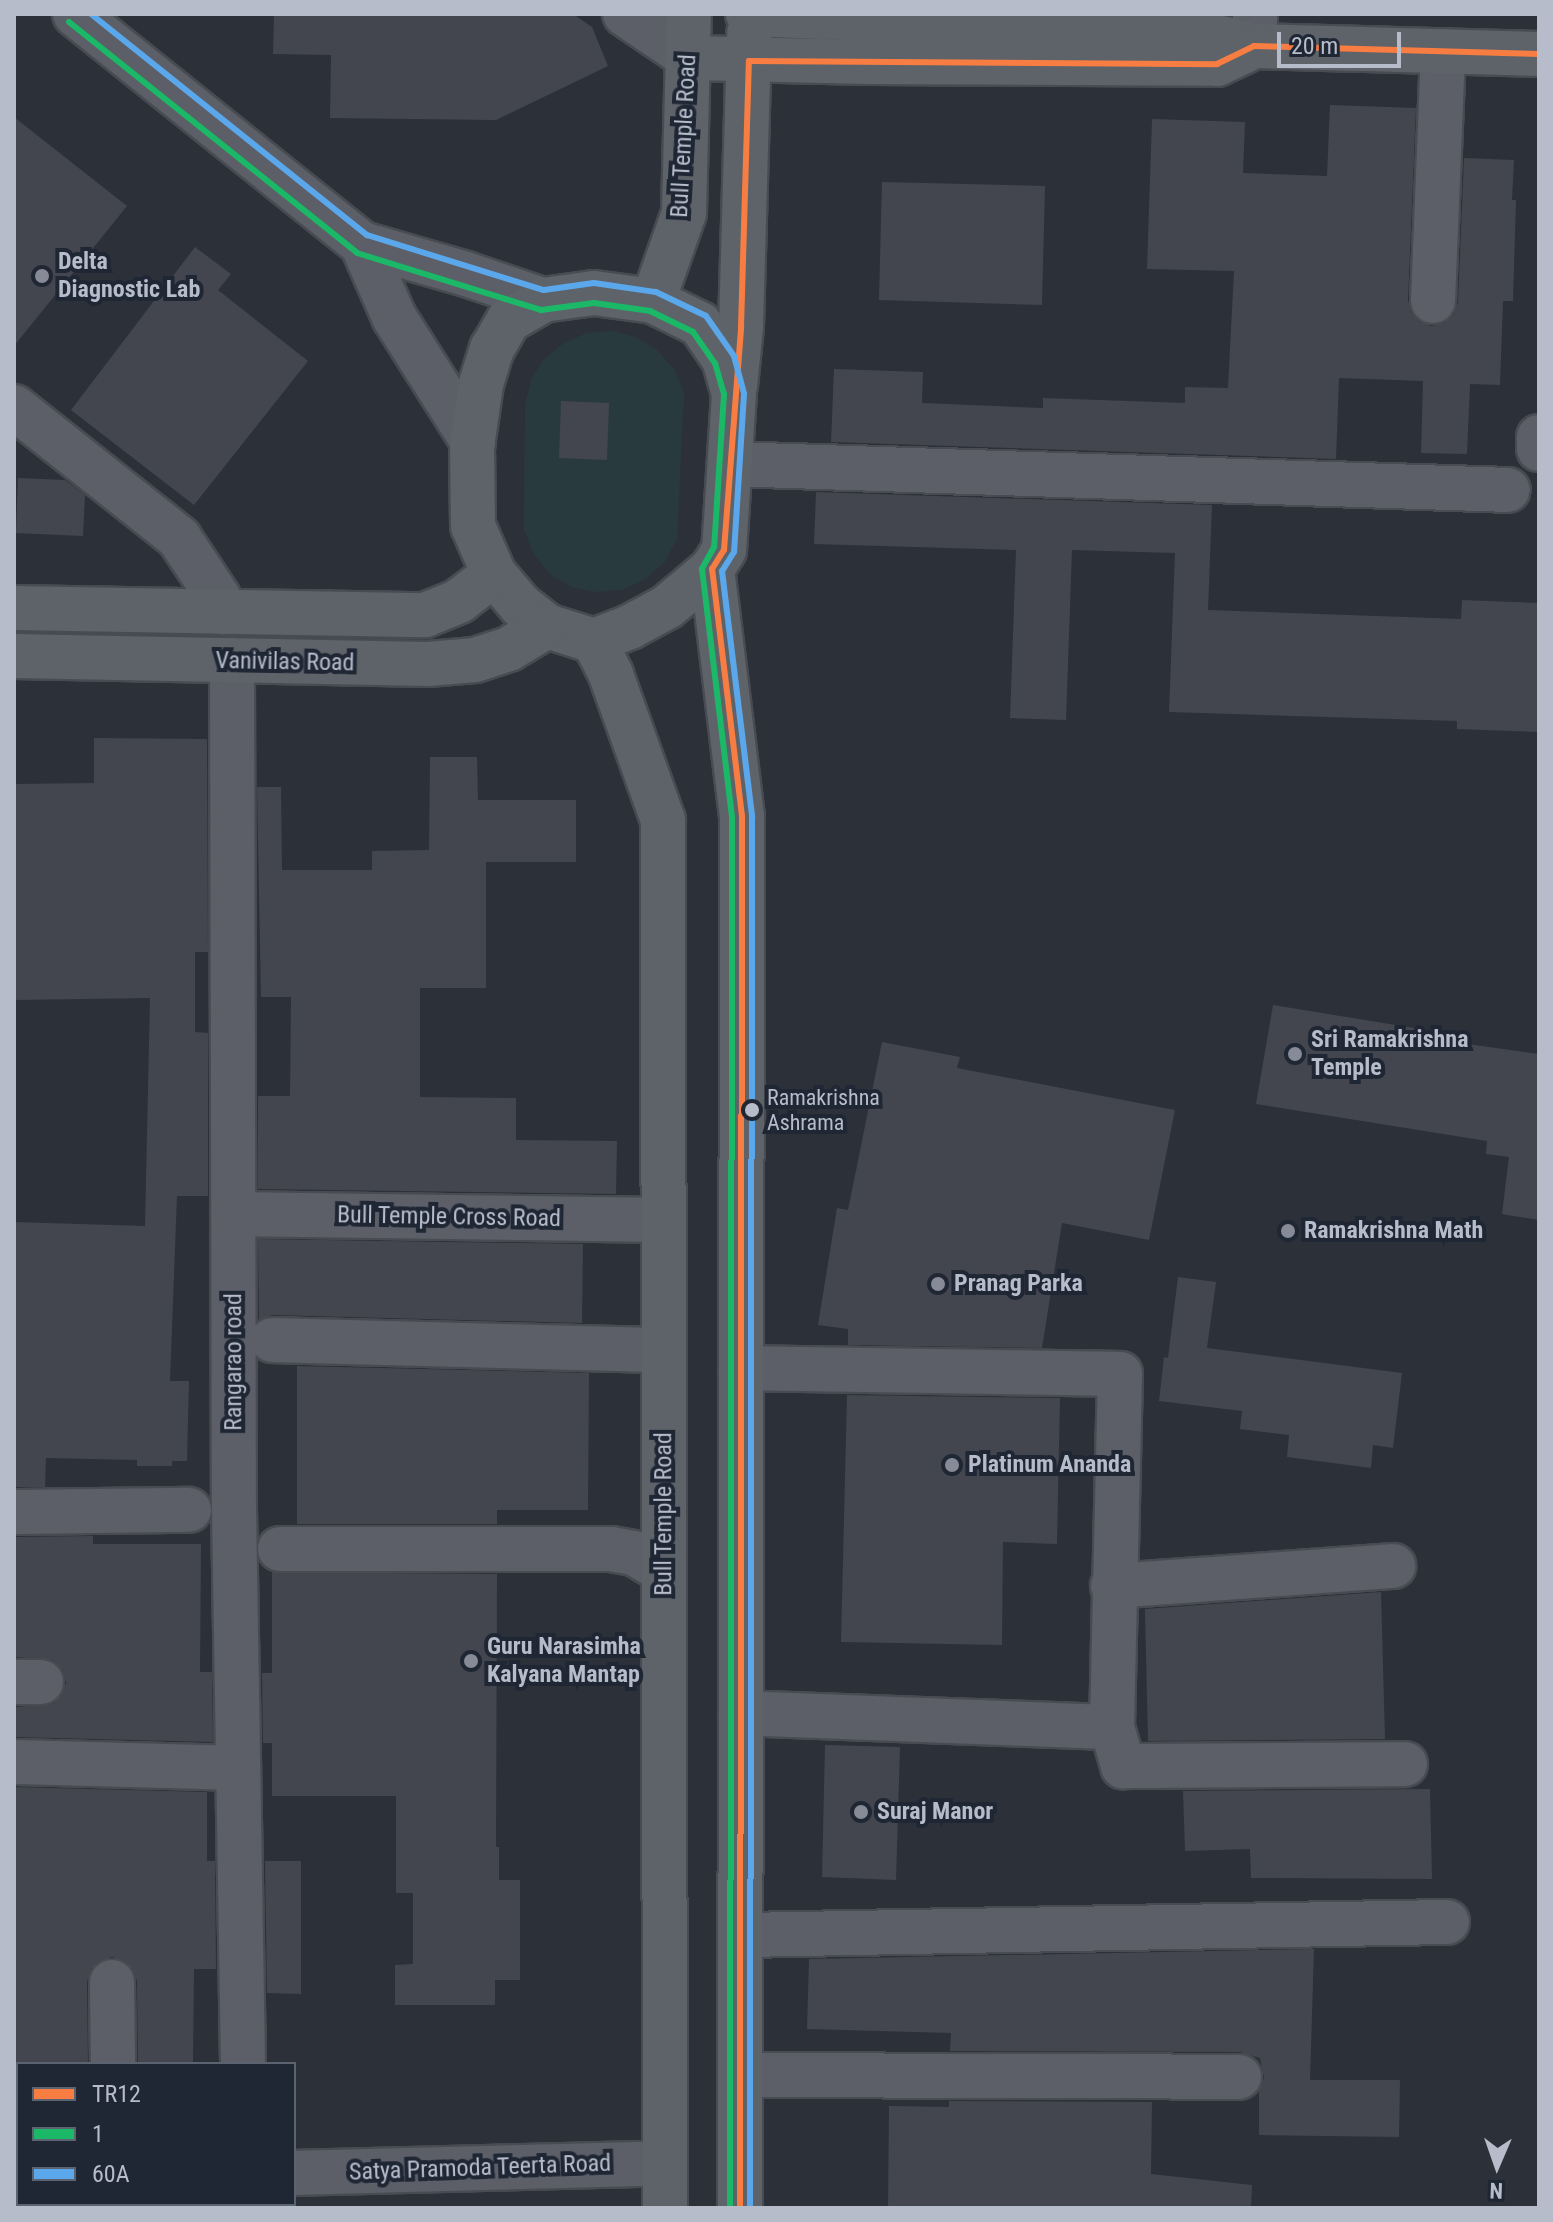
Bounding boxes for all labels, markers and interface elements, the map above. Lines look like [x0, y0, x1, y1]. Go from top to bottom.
scale bar [1281, 16, 1405, 66]
text: 20 m [1291, 32, 1338, 60]
street label: Bull Temple Road [665, 53, 703, 219]
place label: Delta Diagnostic Lab [58, 248, 200, 304]
marker: Delta Diagnostic Lab [33, 267, 51, 285]
street label: Vanivilas Road [215, 646, 355, 678]
place label: Sri Ramakrishna Temple [1311, 1026, 1468, 1082]
marker: Sri Ramakrishna Temple [1286, 1045, 1304, 1063]
place label: Ramakrishna Ashrama [767, 1084, 880, 1136]
marker: Ramakrishna Ashrama [744, 1102, 760, 1118]
street label: Bull Temple Cross Road [337, 1201, 561, 1233]
place label: Ramakrishna Math [1304, 1217, 1483, 1245]
marker: Ramakrishna Math [1279, 1222, 1297, 1240]
place label: Pranag Parka [954, 1270, 1083, 1298]
marker: Pranag Parka [929, 1275, 947, 1293]
street label: Rangarao road [220, 1293, 248, 1431]
street label: Bull Temple Road [650, 1432, 678, 1596]
place label: Platinum Ananda [968, 1451, 1131, 1479]
marker: Platinum Ananda [943, 1456, 961, 1474]
place label: Guru Narasimha Kalyana Mantap [487, 1633, 641, 1689]
marker: Guru Narasimha Kalyana Mantap [462, 1652, 480, 1670]
place label: Suraj Manor [877, 1798, 993, 1826]
marker: Suraj Manor [852, 1803, 870, 1821]
legend [16, 2062, 296, 2206]
text: TR12 [92, 2080, 141, 2108]
text: 1 [92, 2120, 104, 2148]
north arrow [1457, 2126, 1537, 2206]
street label: Satya Pramoda Teerta Road [348, 2149, 612, 2187]
text: 60A [92, 2160, 130, 2188]
text: N [1489, 2178, 1503, 2203]

